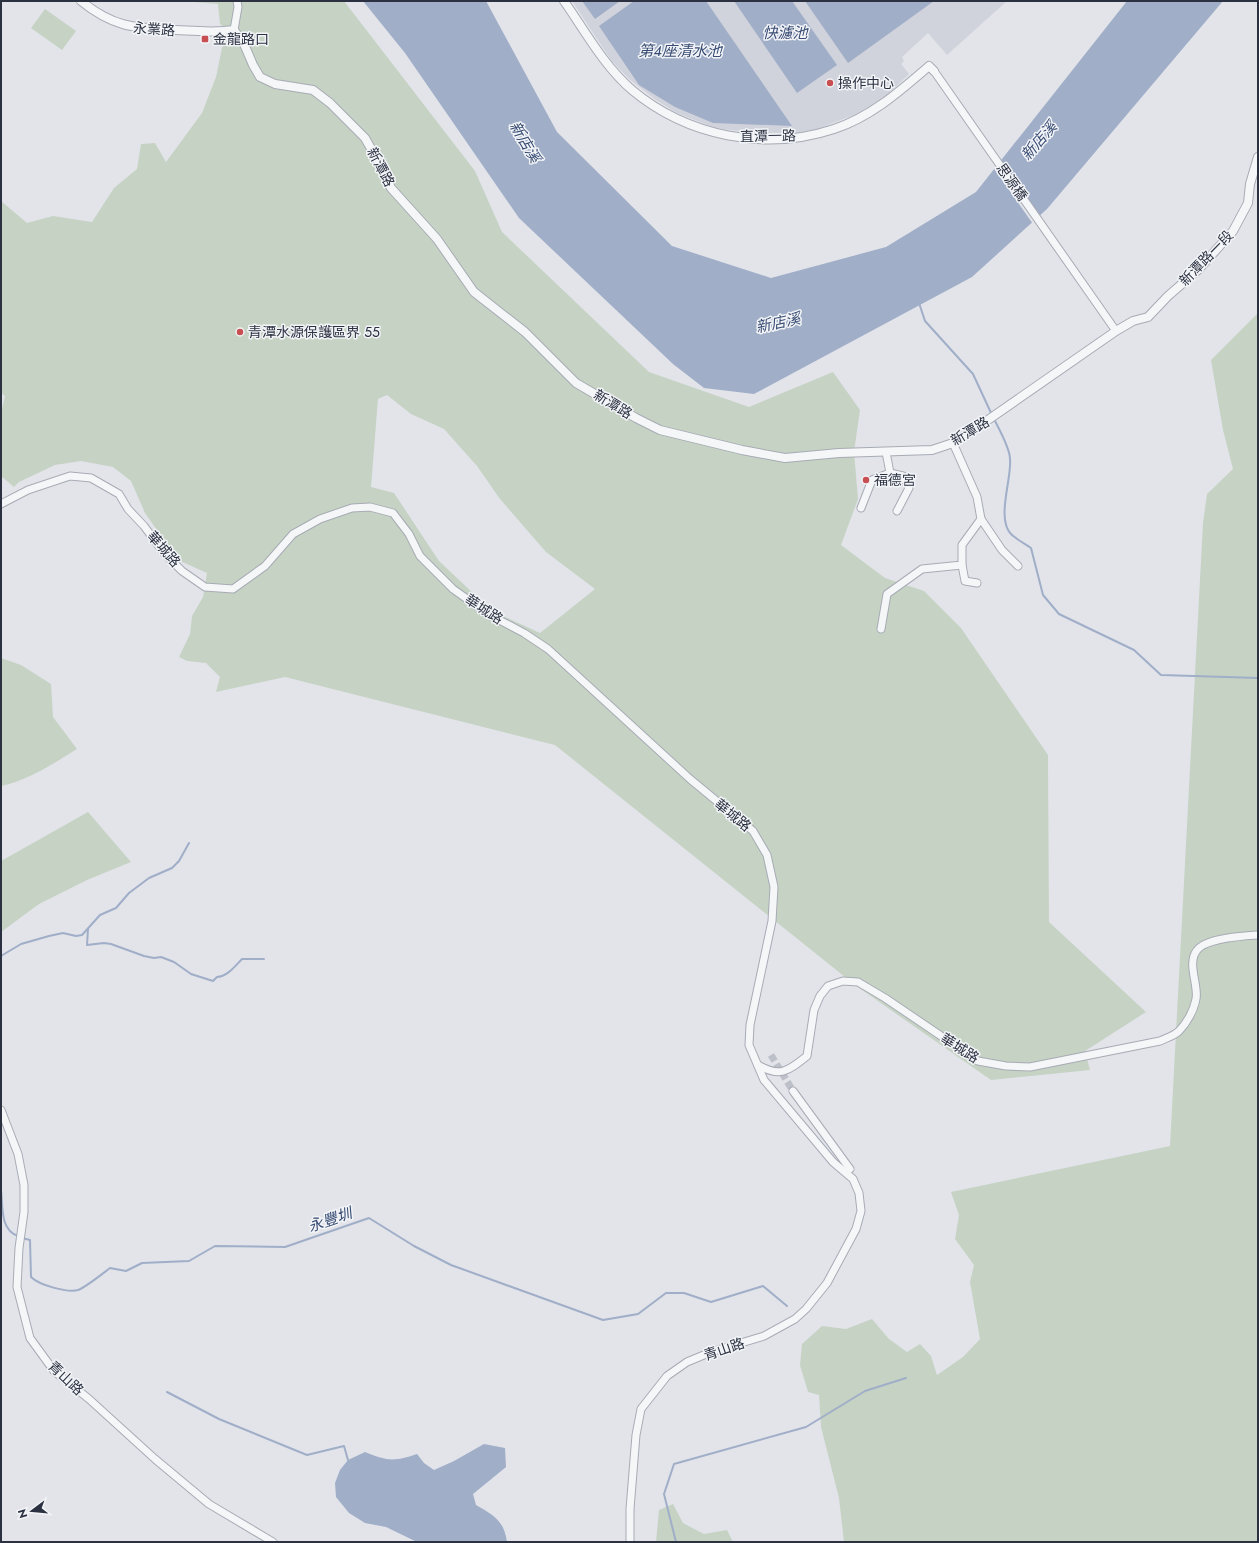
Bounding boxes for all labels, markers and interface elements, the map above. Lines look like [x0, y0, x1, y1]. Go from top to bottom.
street label: 永業路 [132, 18, 176, 40]
water label: 快濾池 [762, 22, 809, 44]
place label: 金龍路口 [213, 29, 269, 49]
marker: 金龍路口 [200, 34, 210, 44]
water label: 第4座清水池 [638, 40, 724, 62]
place label: 操作中心 [838, 73, 894, 93]
marker: 操作中心 [825, 78, 835, 88]
water label: 新店溪 [1016, 115, 1063, 165]
water label: 新店溪 [504, 117, 547, 169]
street label: 直潭一路 [740, 126, 796, 146]
street label: 新潭路 [362, 144, 400, 190]
street label: 思源橋 [992, 159, 1032, 205]
street label: 新潭路一段 [1174, 226, 1238, 290]
water label: 新店溪 [754, 307, 804, 338]
place label: 青潭水源保護區界 55 [248, 322, 380, 342]
marker: 青潭水源保護區界 55 [235, 327, 245, 337]
street label: 新潭路 [590, 385, 636, 423]
street label: 新潭路 [947, 412, 993, 450]
place label: 福德宮 [874, 470, 916, 490]
marker: 福德宮 [861, 475, 871, 485]
street label: 華城路 [143, 527, 185, 571]
street label: 華城路 [461, 589, 507, 629]
street label: 華城路 [710, 794, 756, 836]
street label: 華城路 [937, 1028, 983, 1068]
water label: 永豐圳 [305, 1202, 357, 1238]
street label: 青山路 [701, 1333, 747, 1365]
street label: 青山路 [44, 1356, 88, 1400]
north arrow [12, 1491, 52, 1531]
text: N [13, 1507, 31, 1520]

